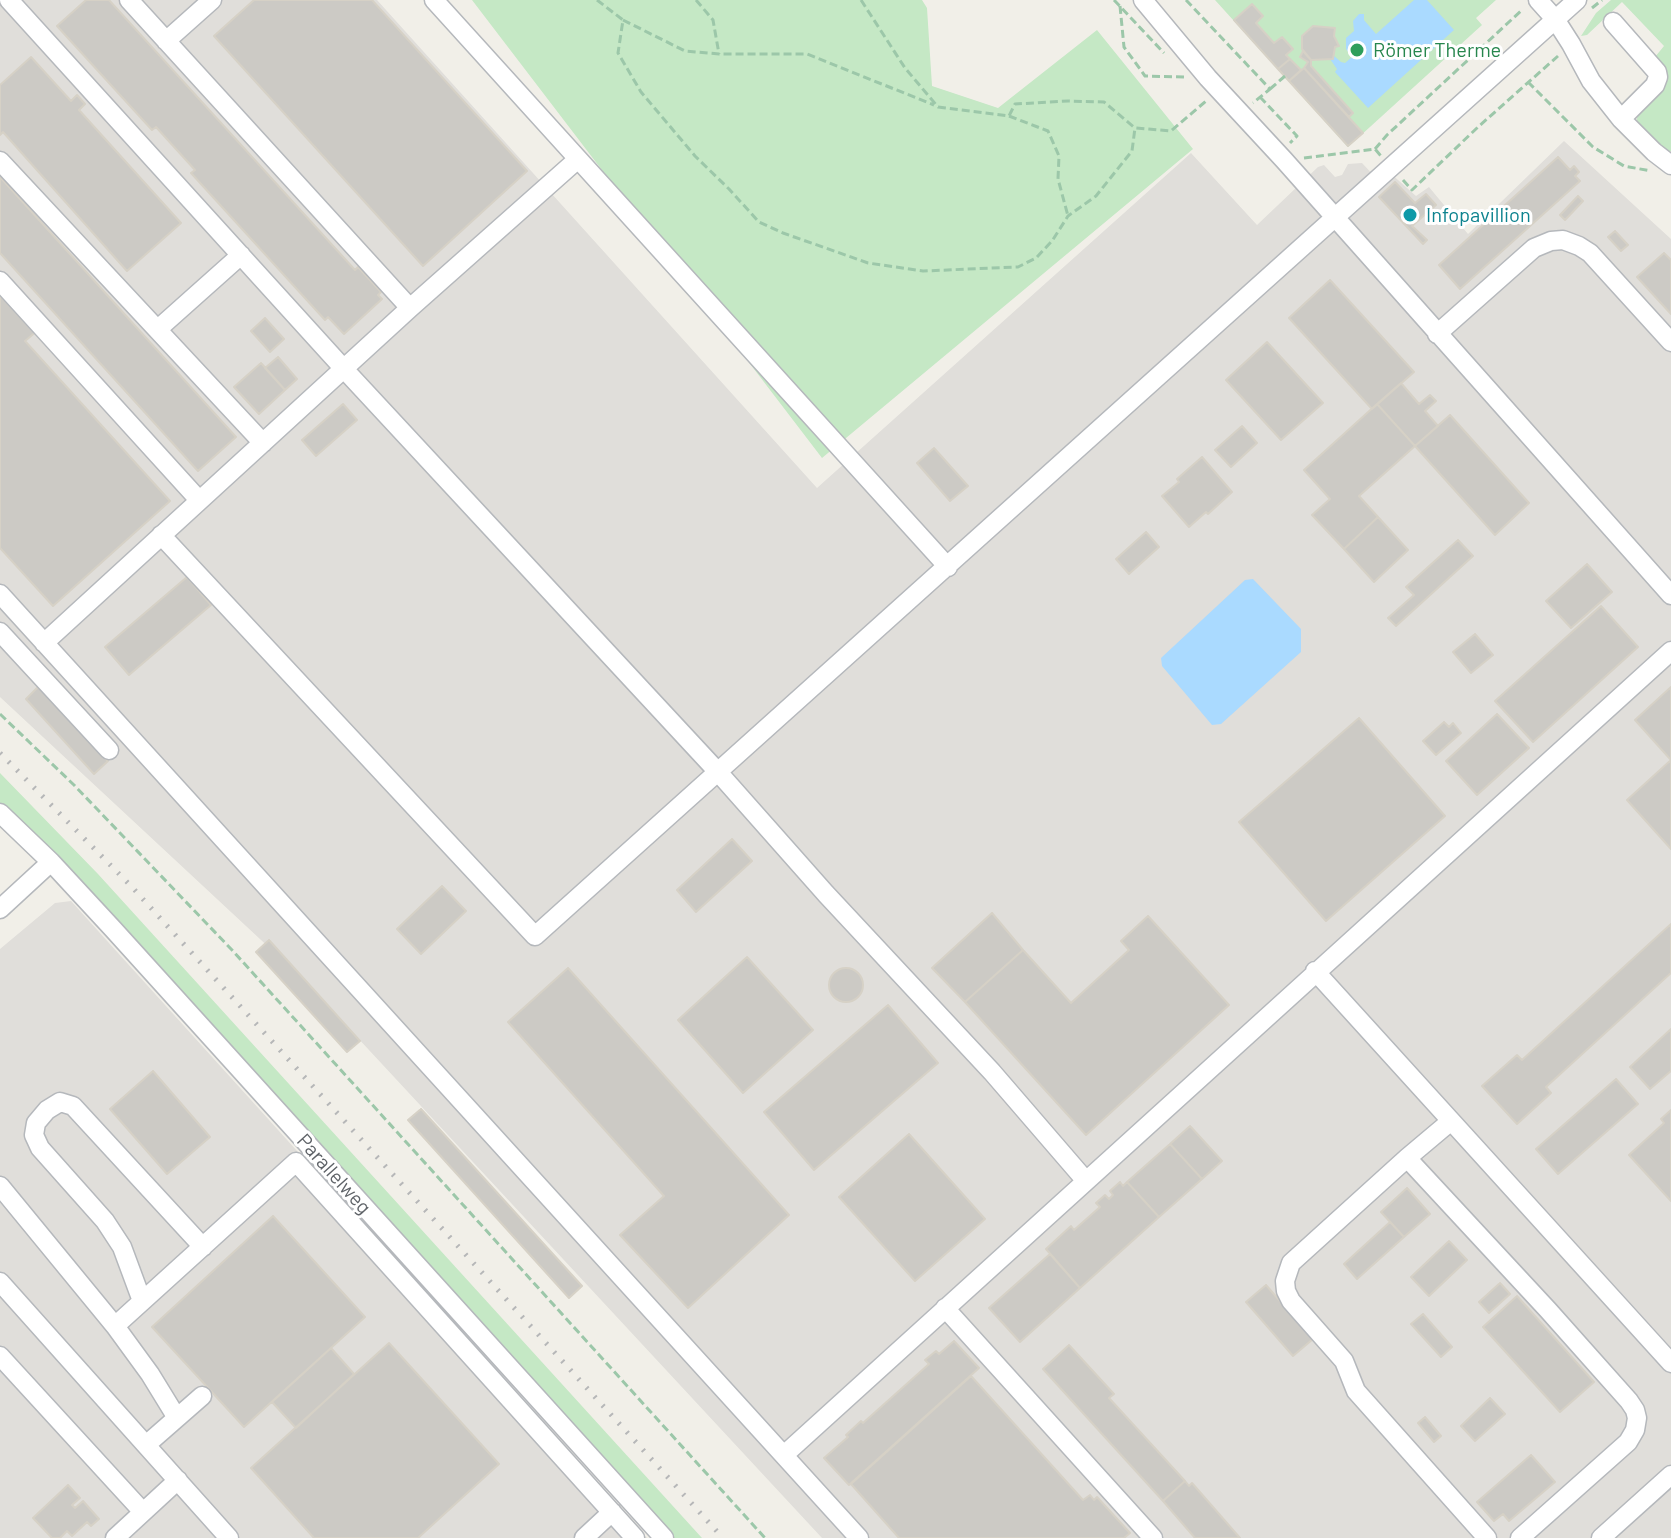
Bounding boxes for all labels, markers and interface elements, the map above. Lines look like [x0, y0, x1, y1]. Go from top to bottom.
place label: Römer Therme [1373, 38, 1501, 62]
marker: Römer Therme [1348, 41, 1366, 59]
place label: Infopavillion [1426, 203, 1531, 227]
marker: Infopavillion [1401, 206, 1419, 224]
street label: Parallelweg [292, 1129, 376, 1219]

